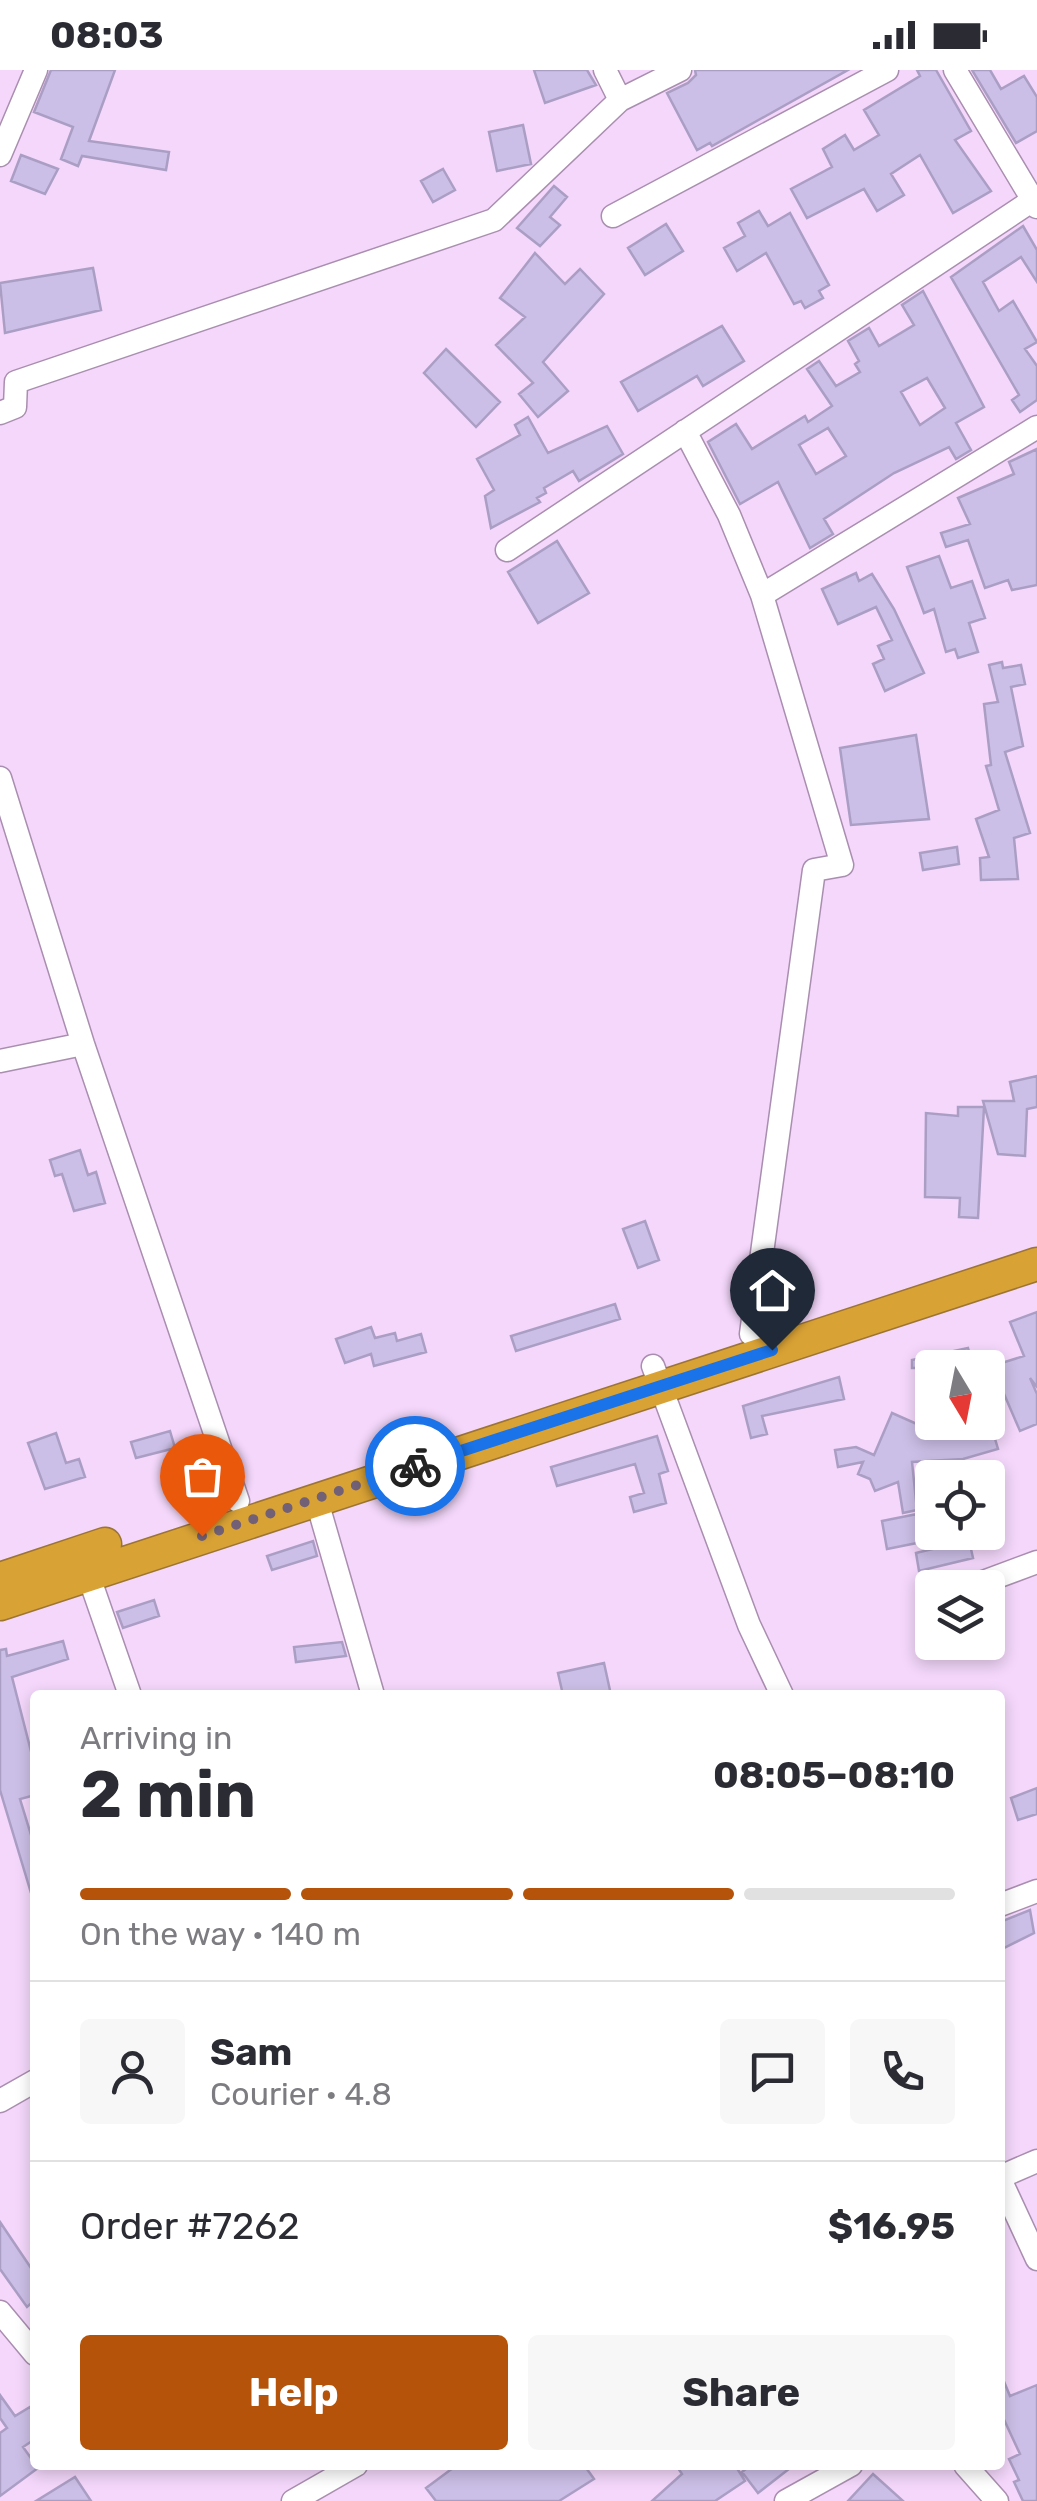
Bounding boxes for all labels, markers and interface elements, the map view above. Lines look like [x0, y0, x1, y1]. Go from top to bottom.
text: 08:03 [50, 12, 164, 58]
pin [730, 1248, 815, 1351]
icon: home [745, 1263, 800, 1318]
north arrow [915, 1350, 1005, 1440]
map controls [915, 1350, 1005, 1660]
courier [365, 1416, 465, 1516]
pin [160, 1434, 245, 1537]
icon: bike [388, 1439, 443, 1494]
icon: bag [175, 1449, 230, 1504]
button: locate [915, 1460, 1005, 1550]
button: layers [915, 1570, 1005, 1660]
text: Arriving in [80, 1719, 232, 1757]
text: 08:05–08:10 [713, 1752, 955, 1798]
text: 2 min [80, 1756, 256, 1833]
text: On the way · 140 m [80, 1915, 361, 1953]
button: person [80, 2019, 185, 2124]
button: chat [720, 2019, 825, 2124]
button: phone [850, 2019, 955, 2124]
text: Sam [210, 2029, 292, 2075]
text: Courier · 4.8 [210, 2075, 392, 2113]
text: Order #7262 [80, 2203, 299, 2249]
text: $16.95 [828, 2203, 955, 2249]
button: Help [80, 2335, 508, 2450]
button: Share [528, 2335, 955, 2450]

